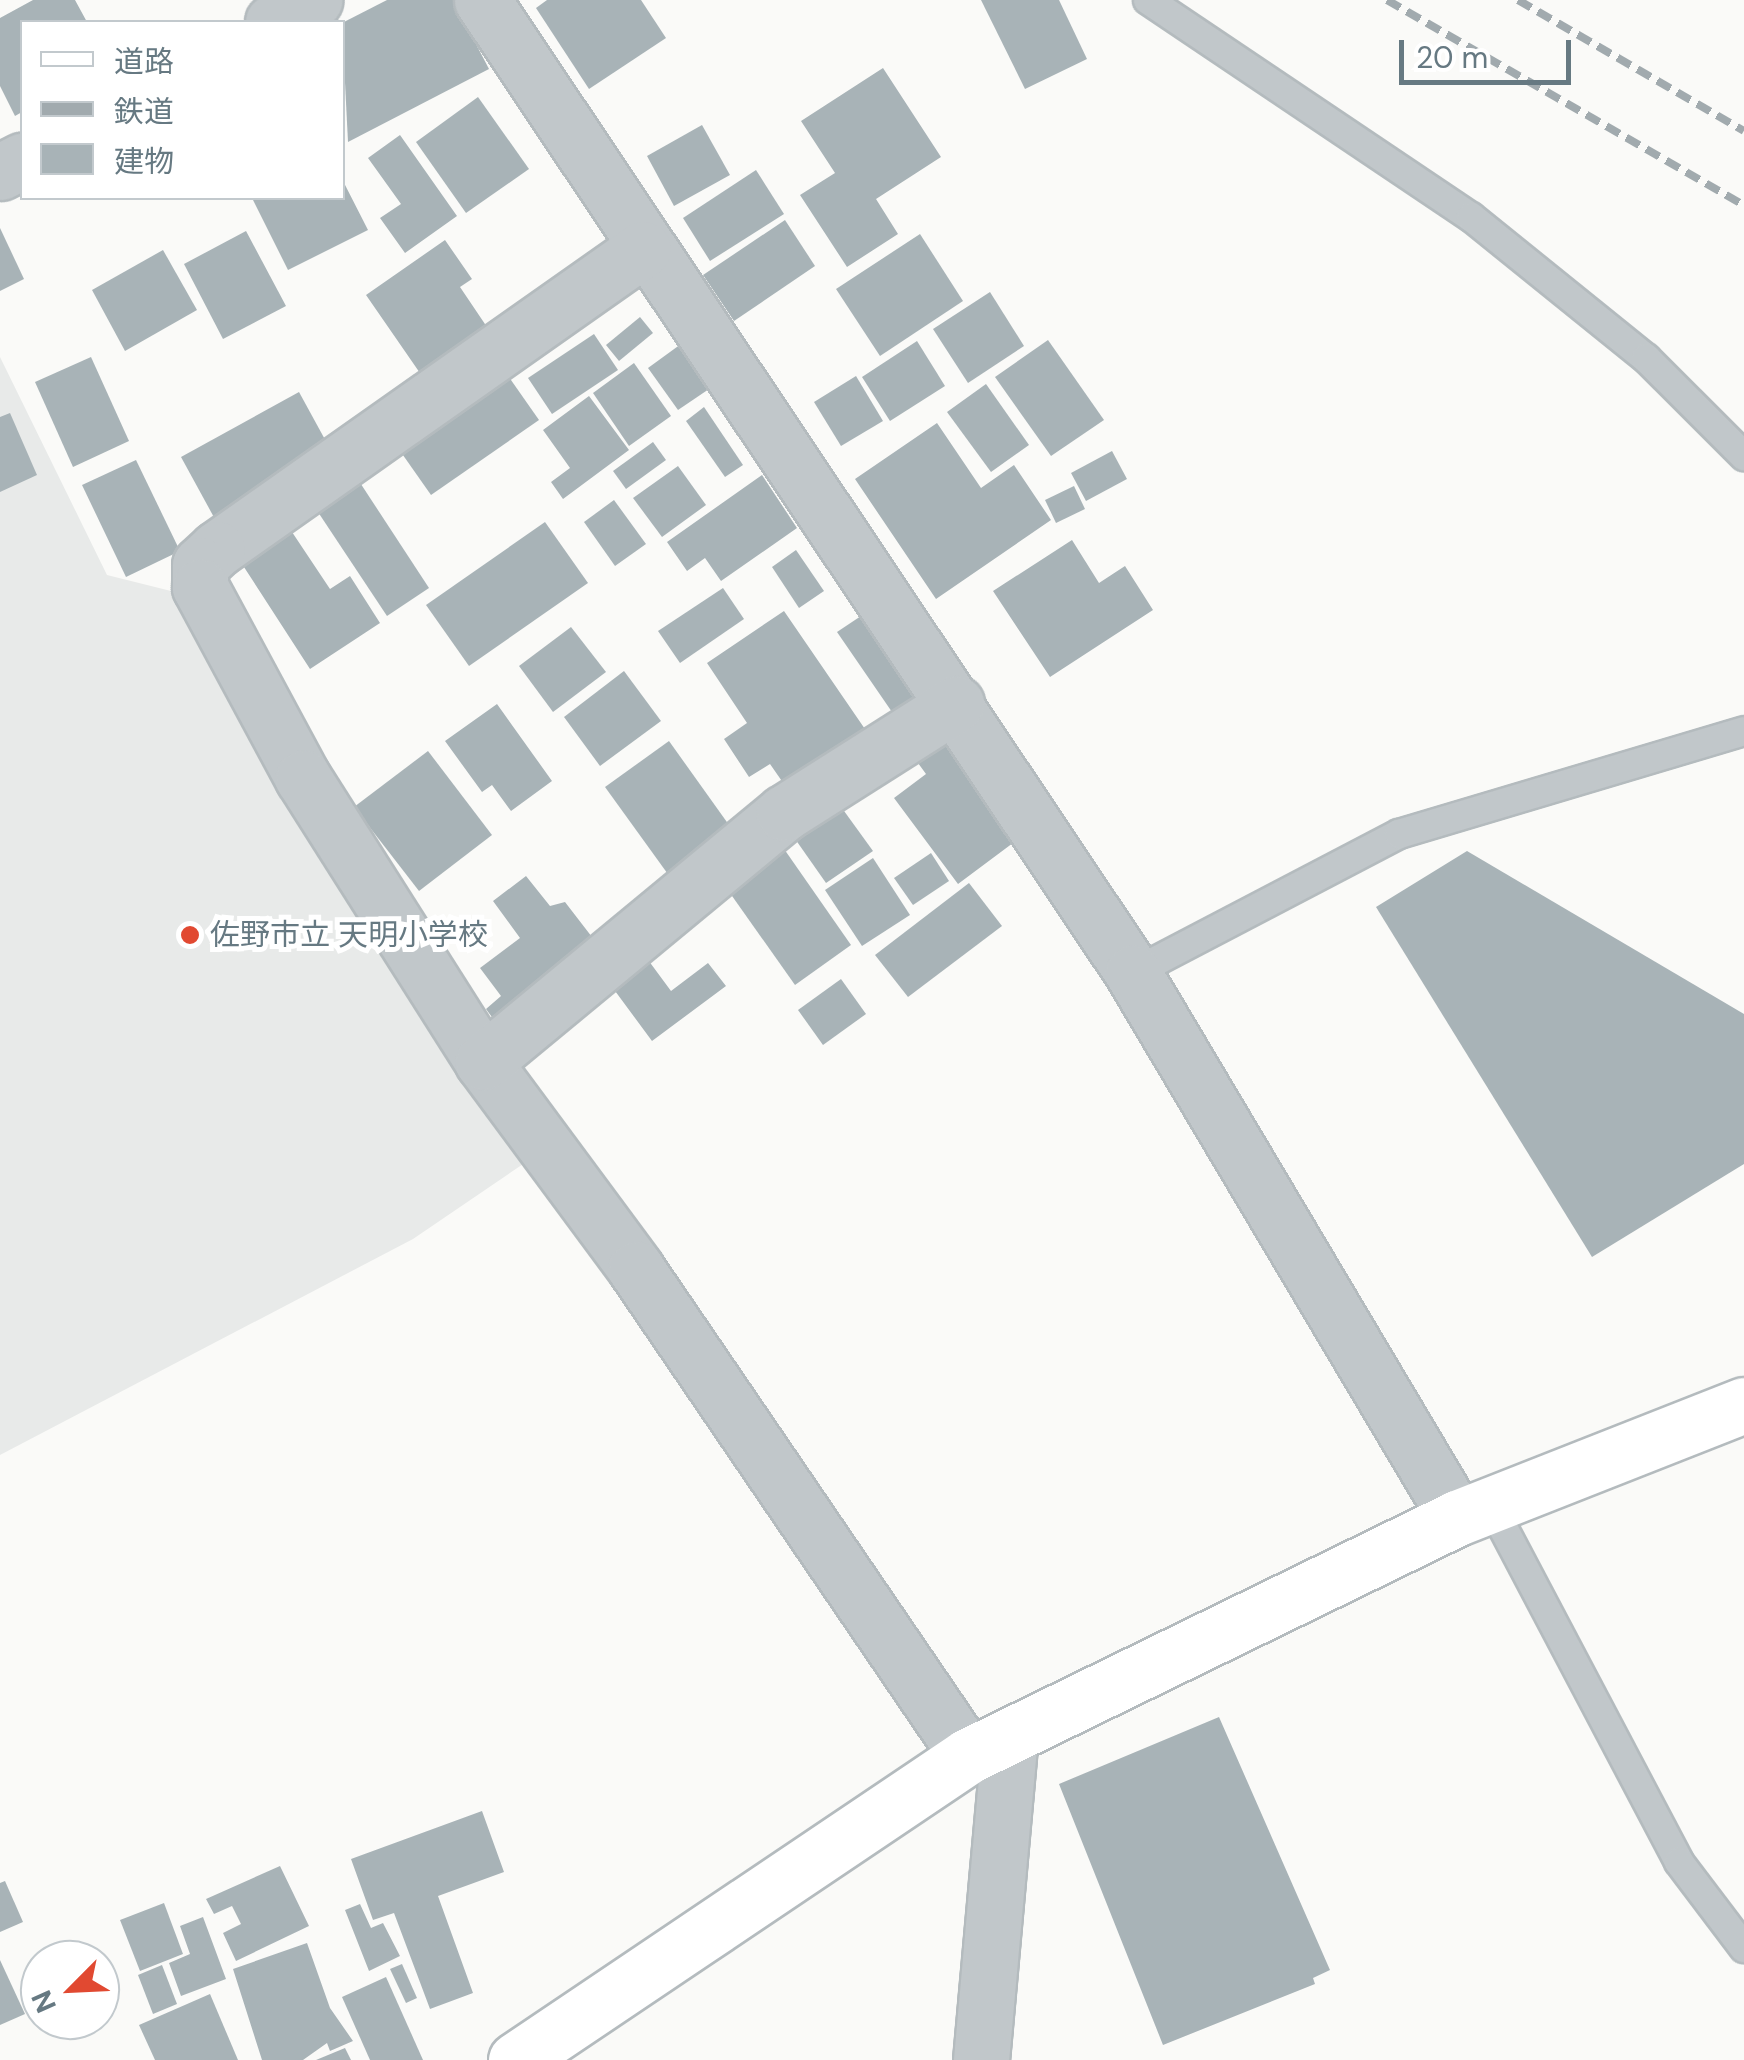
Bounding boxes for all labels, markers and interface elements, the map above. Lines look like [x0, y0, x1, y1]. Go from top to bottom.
legend [20, 20, 345, 200]
scale bar [1404, 20, 1576, 82]
text: 20 m [1416, 38, 1488, 77]
text: 道路 [114, 42, 174, 81]
text: 鉄道 [114, 92, 174, 131]
text: 建物 [114, 142, 174, 181]
place label: 佐野市立 天明小学校 [210, 917, 488, 953]
marker: 佐野市立 天明小学校 [179, 924, 201, 946]
north arrow [20, 1940, 120, 2040]
text: N [23, 1985, 65, 2018]

